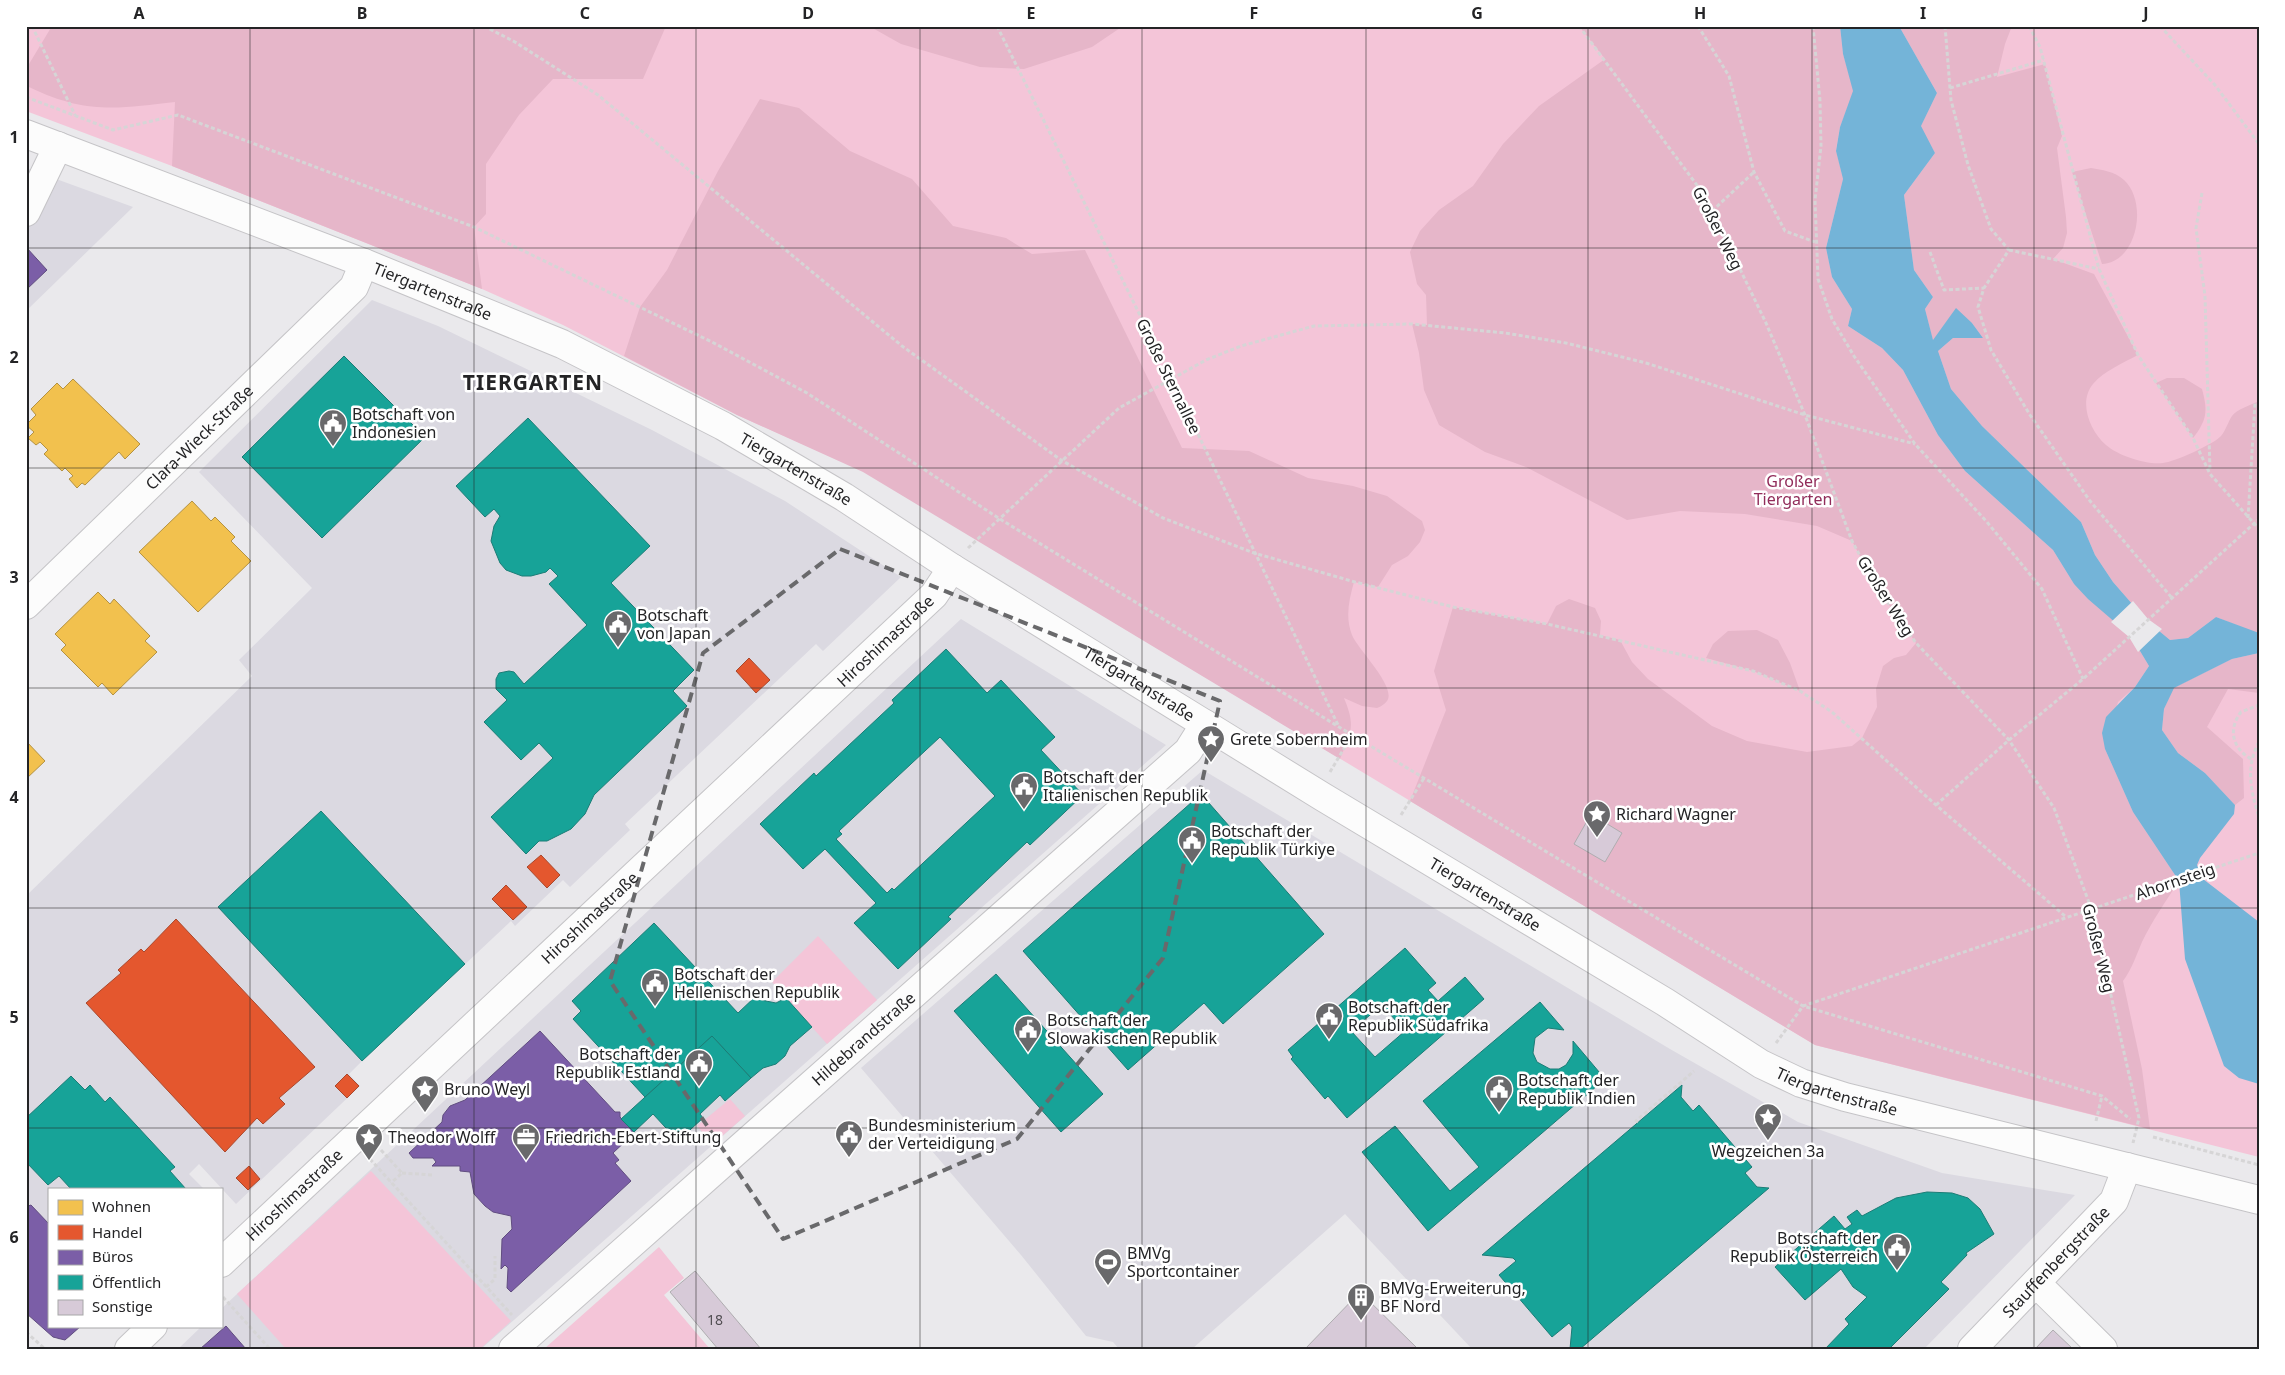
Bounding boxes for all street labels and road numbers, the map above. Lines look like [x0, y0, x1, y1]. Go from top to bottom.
street label: Großer Weg [1688, 182, 1748, 274]
street label: Tiergartenstraße [370, 257, 495, 325]
street label: Große Sternallee [1131, 314, 1207, 438]
street label: Clara-Wieck-Straße [140, 380, 258, 495]
street label: Tiergartenstraße [736, 427, 856, 510]
street label: Großer Weg [1853, 552, 1919, 640]
street label: Hiroshimastraße [832, 590, 938, 692]
street label: Tiergartenstraße [1080, 641, 1199, 726]
street label: Tiergartenstraße [1425, 852, 1545, 936]
street label: Ahornsteig [2132, 857, 2218, 905]
street label: Hiroshimastraße [536, 867, 643, 969]
street label: Großer Weg [2077, 901, 2121, 995]
street label: Hildebrandstraße [807, 987, 920, 1091]
street label: Tiergartenstraße [1772, 1062, 1900, 1121]
street label: Hiroshimastraße [241, 1144, 347, 1246]
street label: Stauffenbergstraße [1997, 1201, 2114, 1322]

